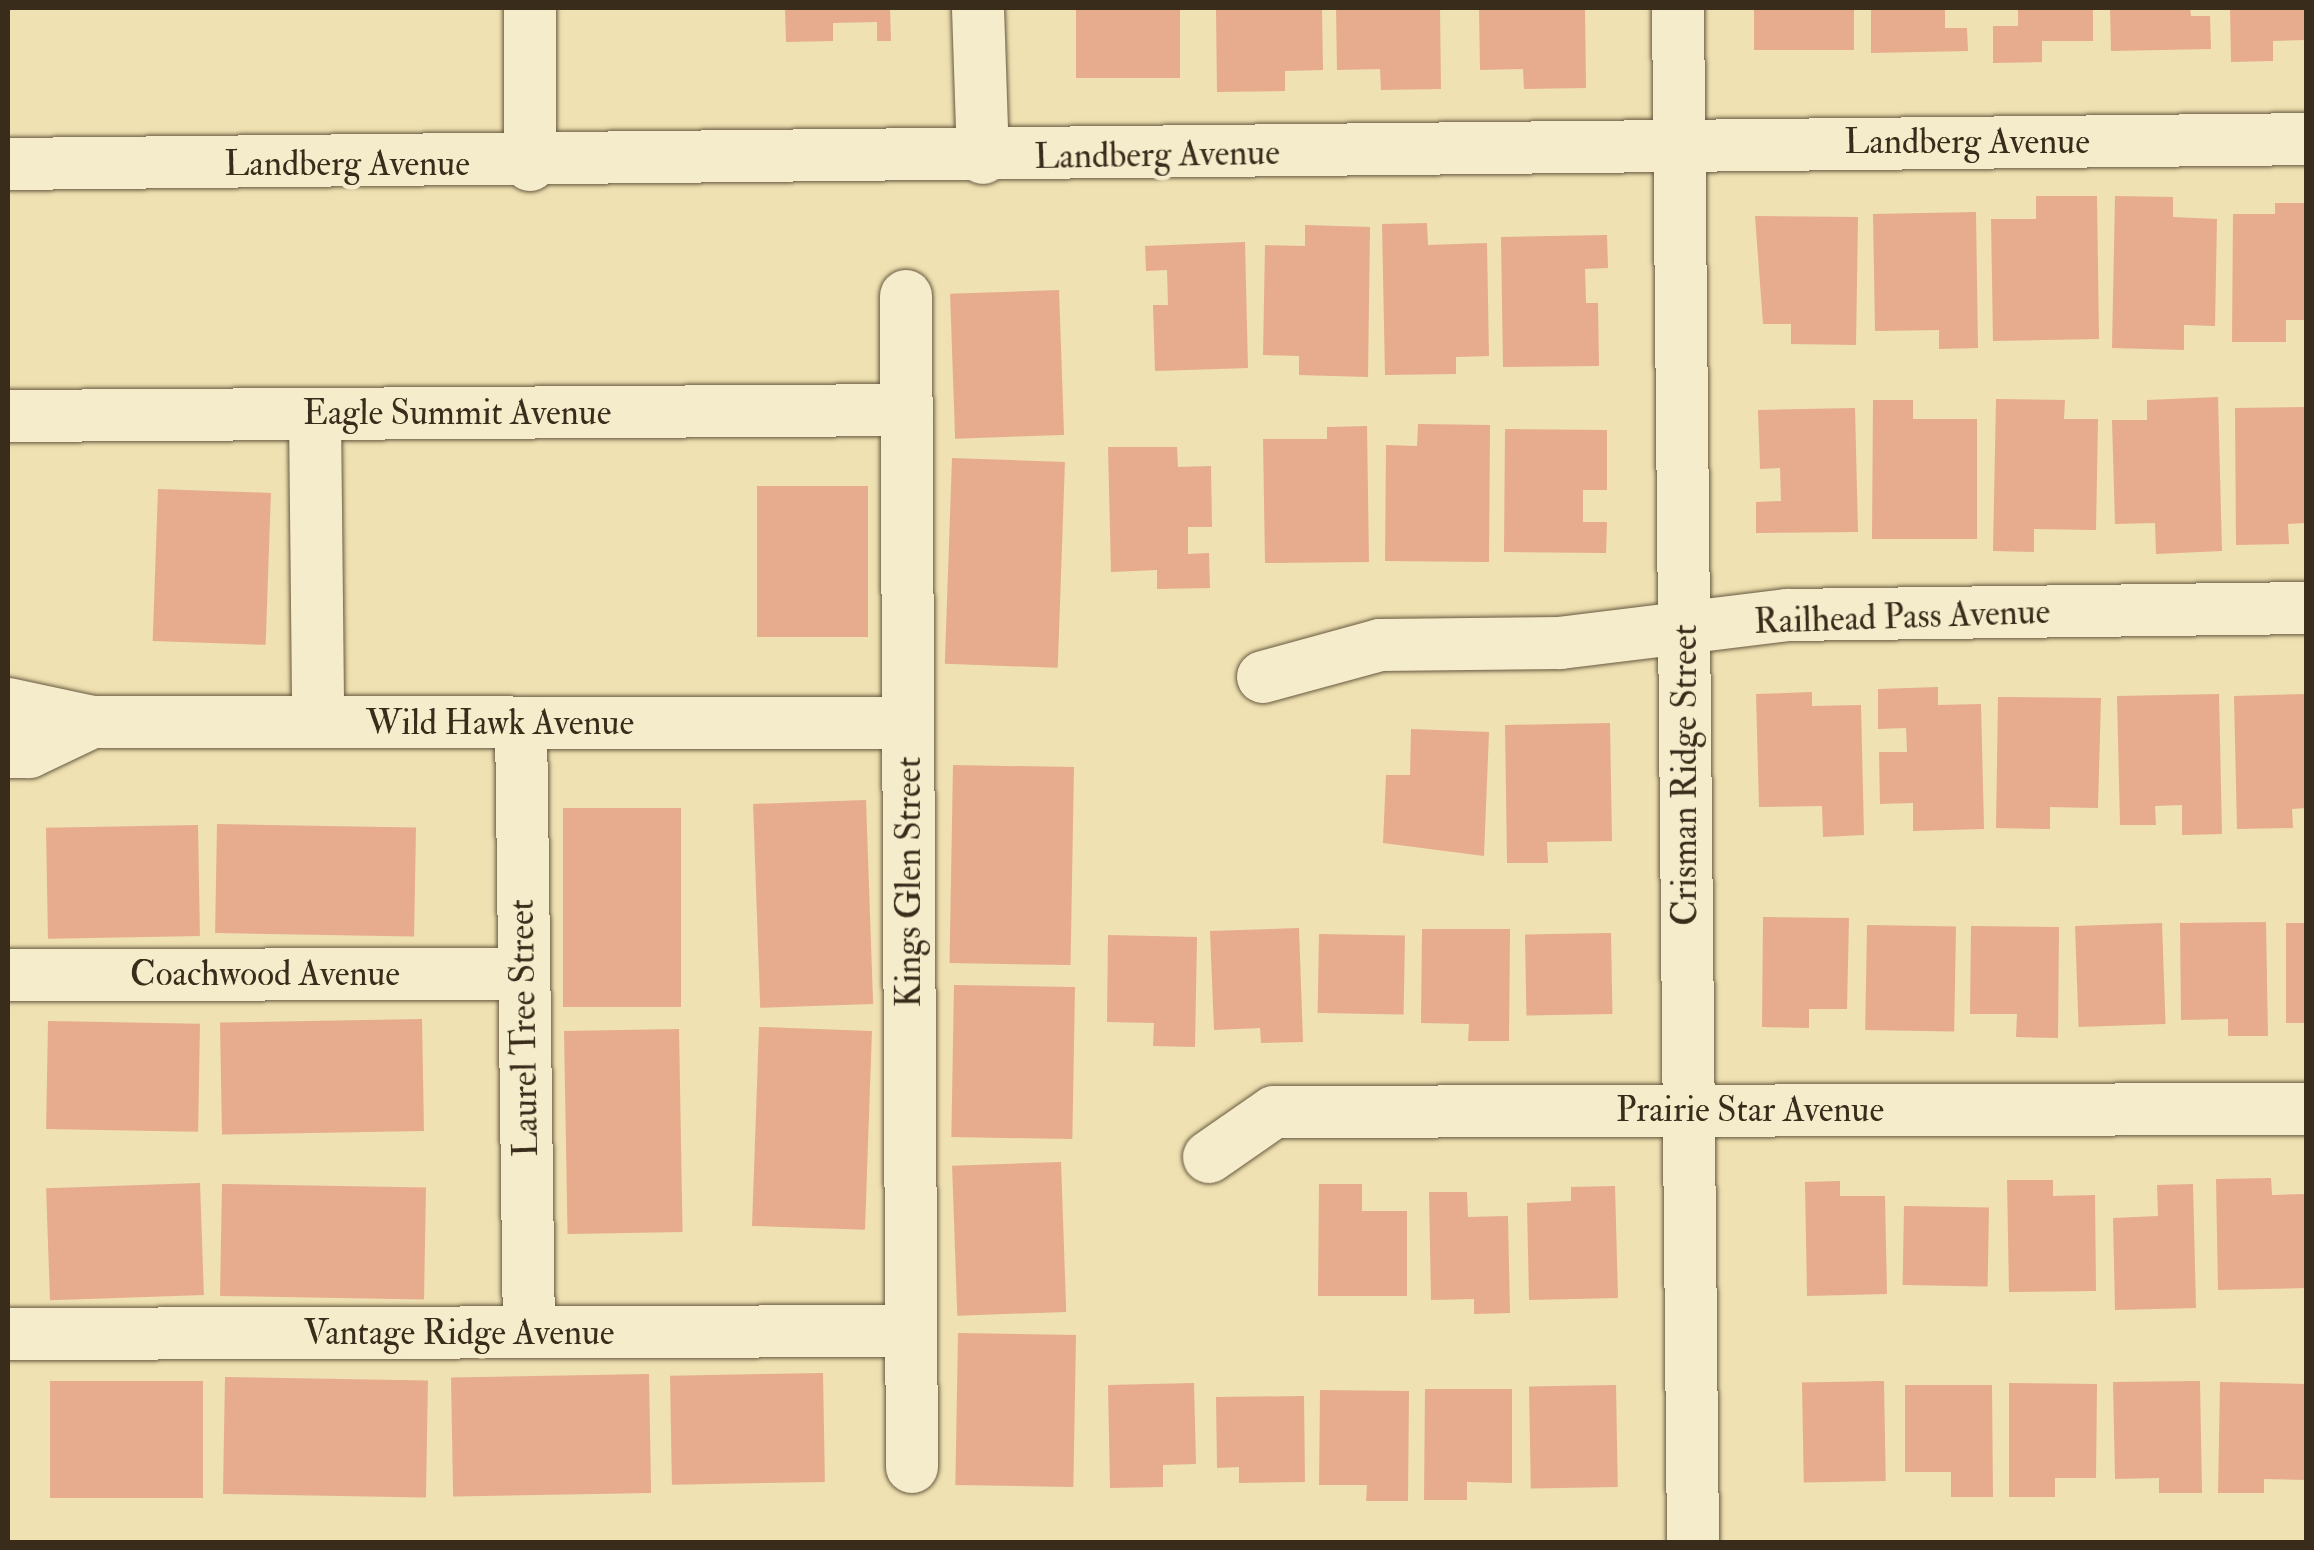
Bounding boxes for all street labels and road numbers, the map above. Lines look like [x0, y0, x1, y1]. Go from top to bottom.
street label: Landberg Avenue [1844, 121, 2090, 163]
street label: Landberg Avenue [1034, 132, 1280, 178]
street label: Landberg Avenue [224, 143, 470, 185]
street label: Eagle Summit Avenue [303, 392, 611, 434]
street label: Railhead Pass Avenue [1753, 591, 2051, 643]
street label: Crisman Ridge Street [1664, 624, 1706, 926]
street label: Wild Hawk Avenue [366, 702, 634, 744]
street label: Kings Glen Street [888, 756, 930, 1008]
street label: Laurel Tree Street [501, 899, 547, 1157]
street label: Coachwood Avenue [130, 953, 400, 995]
street label: Prairie Star Avenue [1616, 1089, 1884, 1131]
street label: Vantage Ridge Avenue [304, 1312, 614, 1354]

